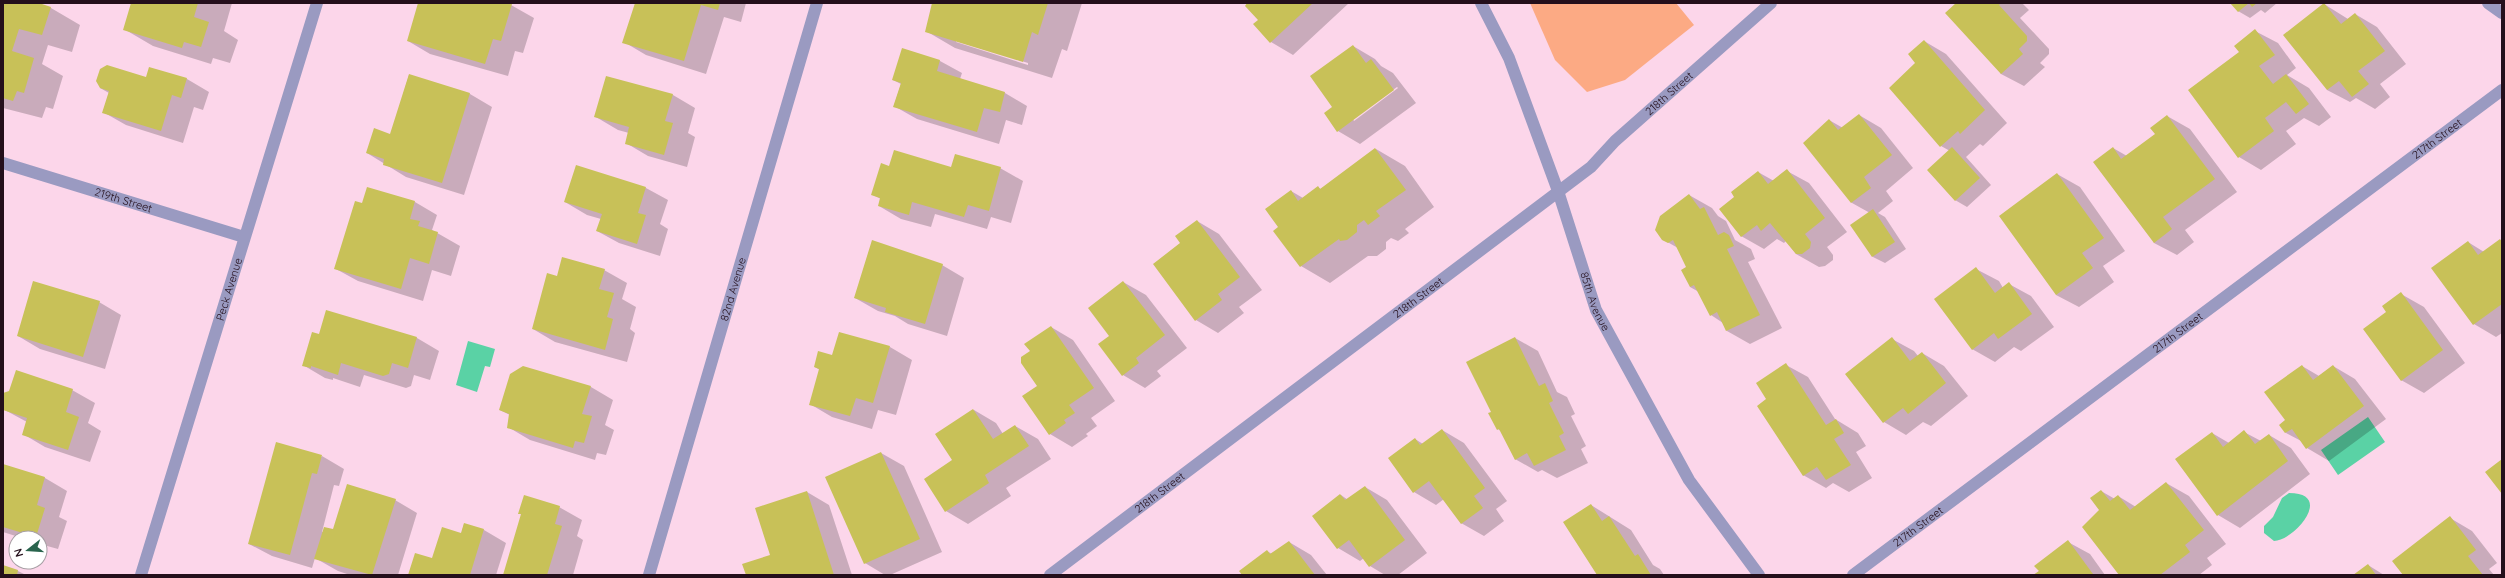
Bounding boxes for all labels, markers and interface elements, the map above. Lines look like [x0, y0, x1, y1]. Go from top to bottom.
street label: 218th Street [1642, 68, 1696, 118]
street label: 217th Street [2409, 115, 2465, 162]
street label: 219th Street [93, 185, 154, 215]
street label: Peck Avenue [213, 256, 245, 322]
street label: 82nd Avenue [717, 256, 749, 323]
street label: 85th Avenue [1577, 270, 1613, 333]
street label: 218th Street [1390, 274, 1446, 321]
street label: 217th Street [2150, 309, 2205, 356]
street label: 218th Street [1132, 469, 1187, 516]
street label: 217th Street [1890, 503, 1946, 550]
north arrow [8, 530, 48, 570]
text: N [11, 547, 26, 559]

